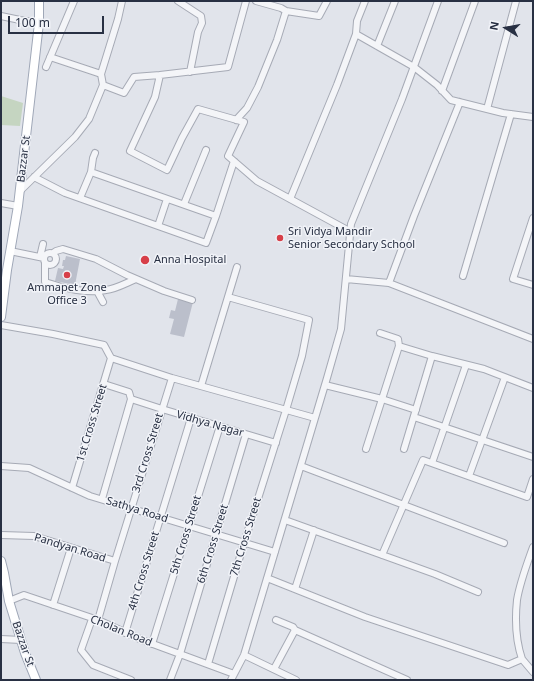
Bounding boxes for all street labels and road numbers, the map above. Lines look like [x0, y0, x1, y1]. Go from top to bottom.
street label: Bazzar St [15, 135, 33, 183]
street label: 1st Cross Street [74, 383, 110, 463]
street label: Vidhya Nagar [175, 408, 245, 440]
street label: 3rd Cross Street [130, 412, 166, 494]
street label: Sathya Road [104, 494, 170, 526]
street label: 5th Cross Street [168, 494, 204, 576]
street label: 7th Cross Street [228, 496, 264, 578]
street label: 6th Cross Street [195, 503, 231, 585]
street label: 4th Cross Street [126, 530, 162, 612]
street label: Pandyan Road [33, 531, 107, 565]
street label: Cholan Road [88, 613, 154, 649]
street label: Bazzar St [9, 620, 37, 668]

